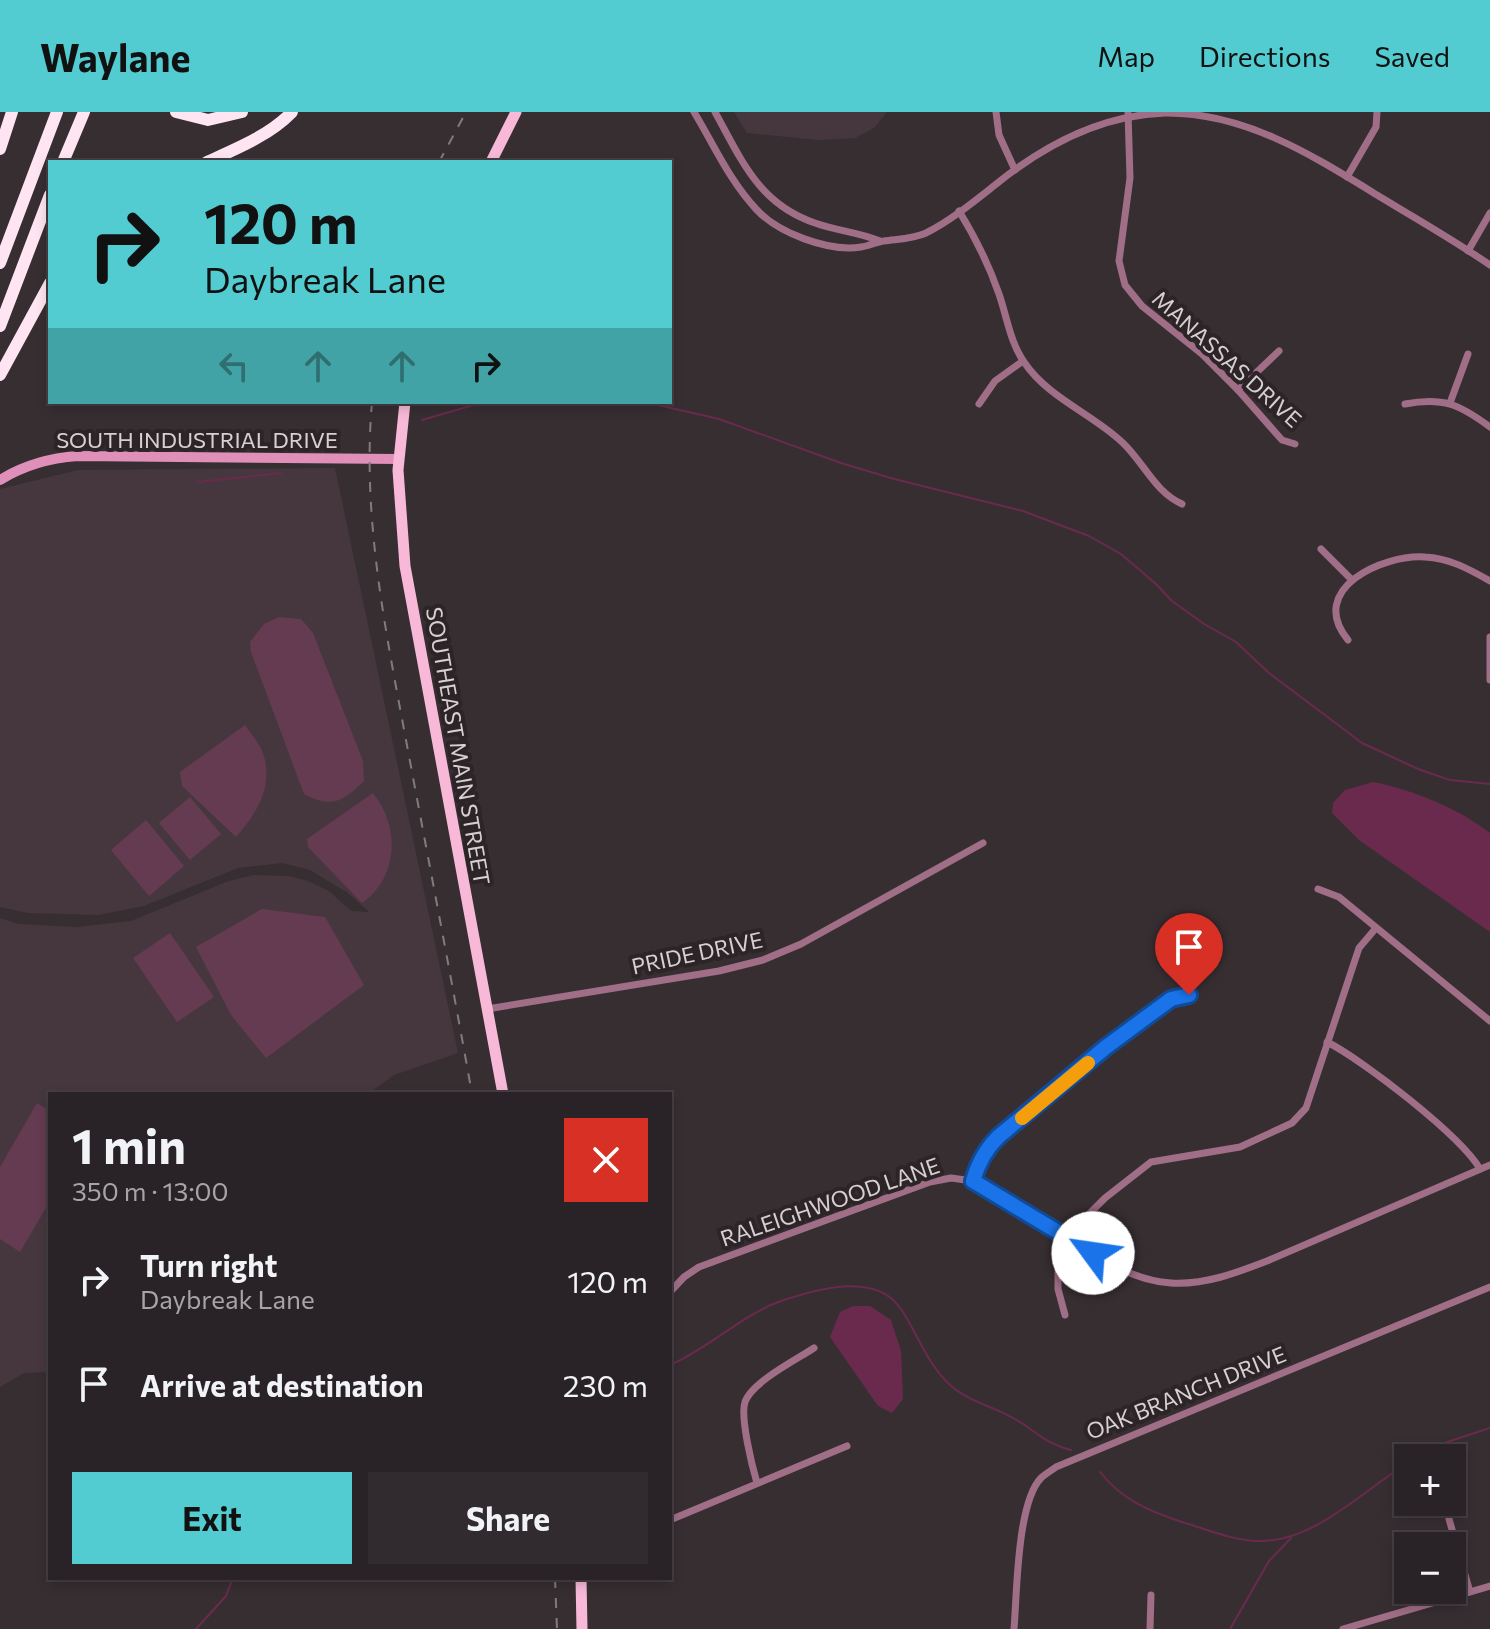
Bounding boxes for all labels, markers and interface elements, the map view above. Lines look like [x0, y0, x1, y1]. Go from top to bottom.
text: Waylane [40, 33, 190, 80]
text: Map [1097, 39, 1155, 73]
text: Directions [1199, 39, 1330, 73]
text: Saved [1374, 39, 1450, 73]
text: 120 m [204, 187, 358, 256]
icon: right [72, 192, 176, 296]
text: Daybreak Lane [204, 256, 446, 300]
street label: MANASSAS DRIVE [1147, 285, 1307, 433]
icon: left [212, 344, 256, 388]
icon: ahead [296, 344, 340, 388]
icon: ahead [380, 344, 424, 388]
icon: right [464, 344, 508, 388]
street label: SOUTH INDUSTRIAL DRIVE [56, 426, 338, 453]
street label: SOUTHEAST MAIN STREET [421, 605, 496, 887]
pin [1155, 913, 1223, 995]
street label: PRIDE DRIVE [629, 925, 765, 980]
icon: arrive [1167, 925, 1211, 969]
text: 1 min [72, 1115, 186, 1174]
button: close [564, 1118, 648, 1202]
street label: RALEIGHWOOD LANE [717, 1151, 943, 1252]
text: 350 m · 13:00 [72, 1175, 229, 1206]
position arrow [1051, 1211, 1135, 1295]
text: Turn right [140, 1246, 277, 1283]
icon: right [72, 1258, 116, 1302]
text: 120 m [567, 1262, 648, 1299]
text: Daybreak Lane [140, 1283, 315, 1314]
street label: OAK BRANCH DRIVE [1082, 1340, 1290, 1445]
icon: arrive [72, 1362, 116, 1406]
text: Arrive at destination [140, 1366, 424, 1403]
text: 230 m [563, 1366, 648, 1403]
map controls [1394, 1444, 1466, 1604]
button: + [1394, 1444, 1466, 1516]
button: Exit [72, 1472, 352, 1564]
button: Share [368, 1472, 648, 1564]
button: − [1394, 1532, 1466, 1604]

